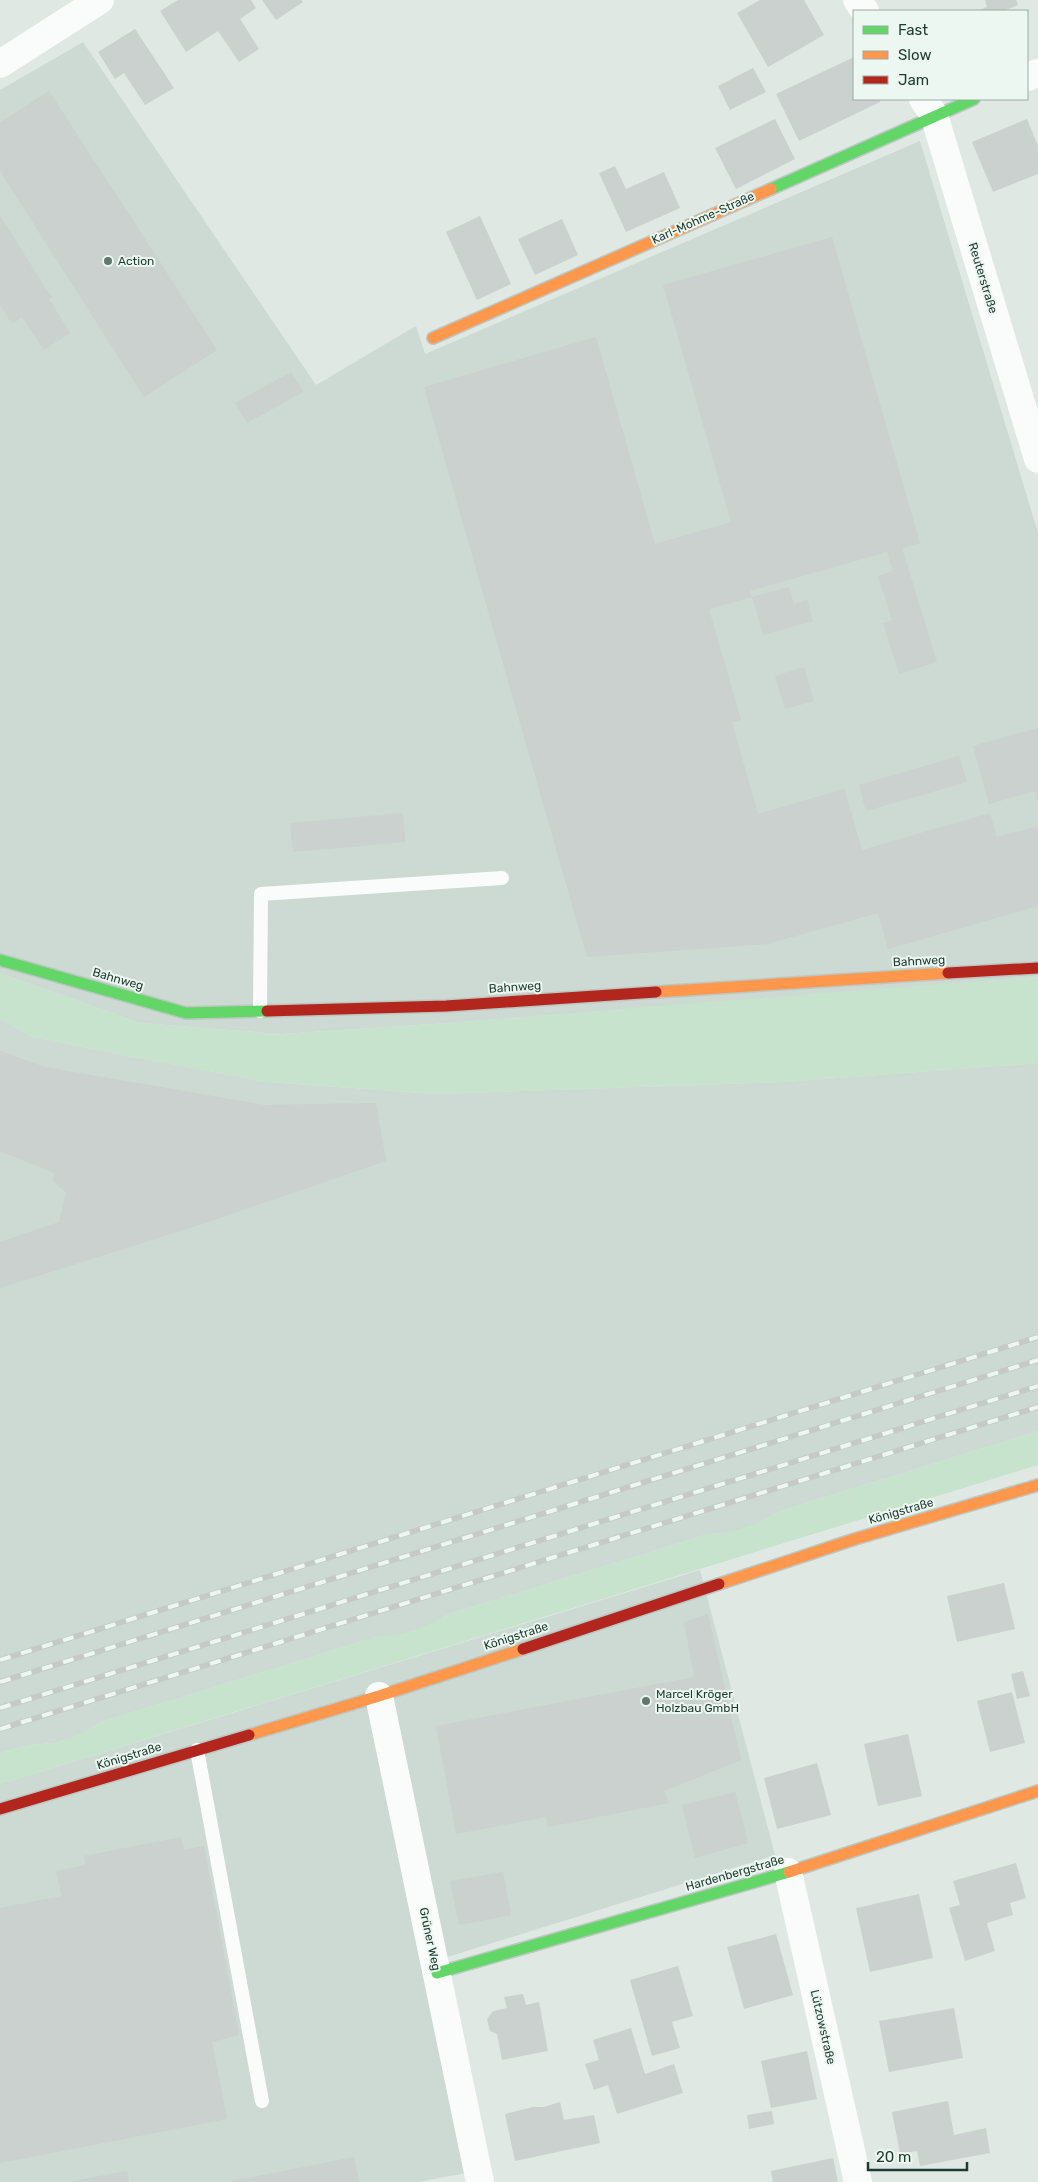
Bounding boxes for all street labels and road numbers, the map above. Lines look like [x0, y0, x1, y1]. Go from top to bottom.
street label: Karl-Mohme-Straße [650, 189, 757, 247]
street label: Reuterstraße [966, 241, 1001, 315]
street label: Bahnweg [892, 953, 946, 969]
street label: Bahnweg [91, 965, 145, 993]
street label: Bahnweg [488, 978, 542, 996]
street label: Königstraße [867, 1495, 935, 1527]
street label: Königstraße [482, 1619, 550, 1653]
street label: Königstraße [95, 1739, 163, 1772]
street label: Hardenbergstraße [684, 1852, 786, 1894]
street label: Grüner Weg [416, 1906, 444, 1972]
street label: Lützowstraße [808, 1988, 838, 2066]

